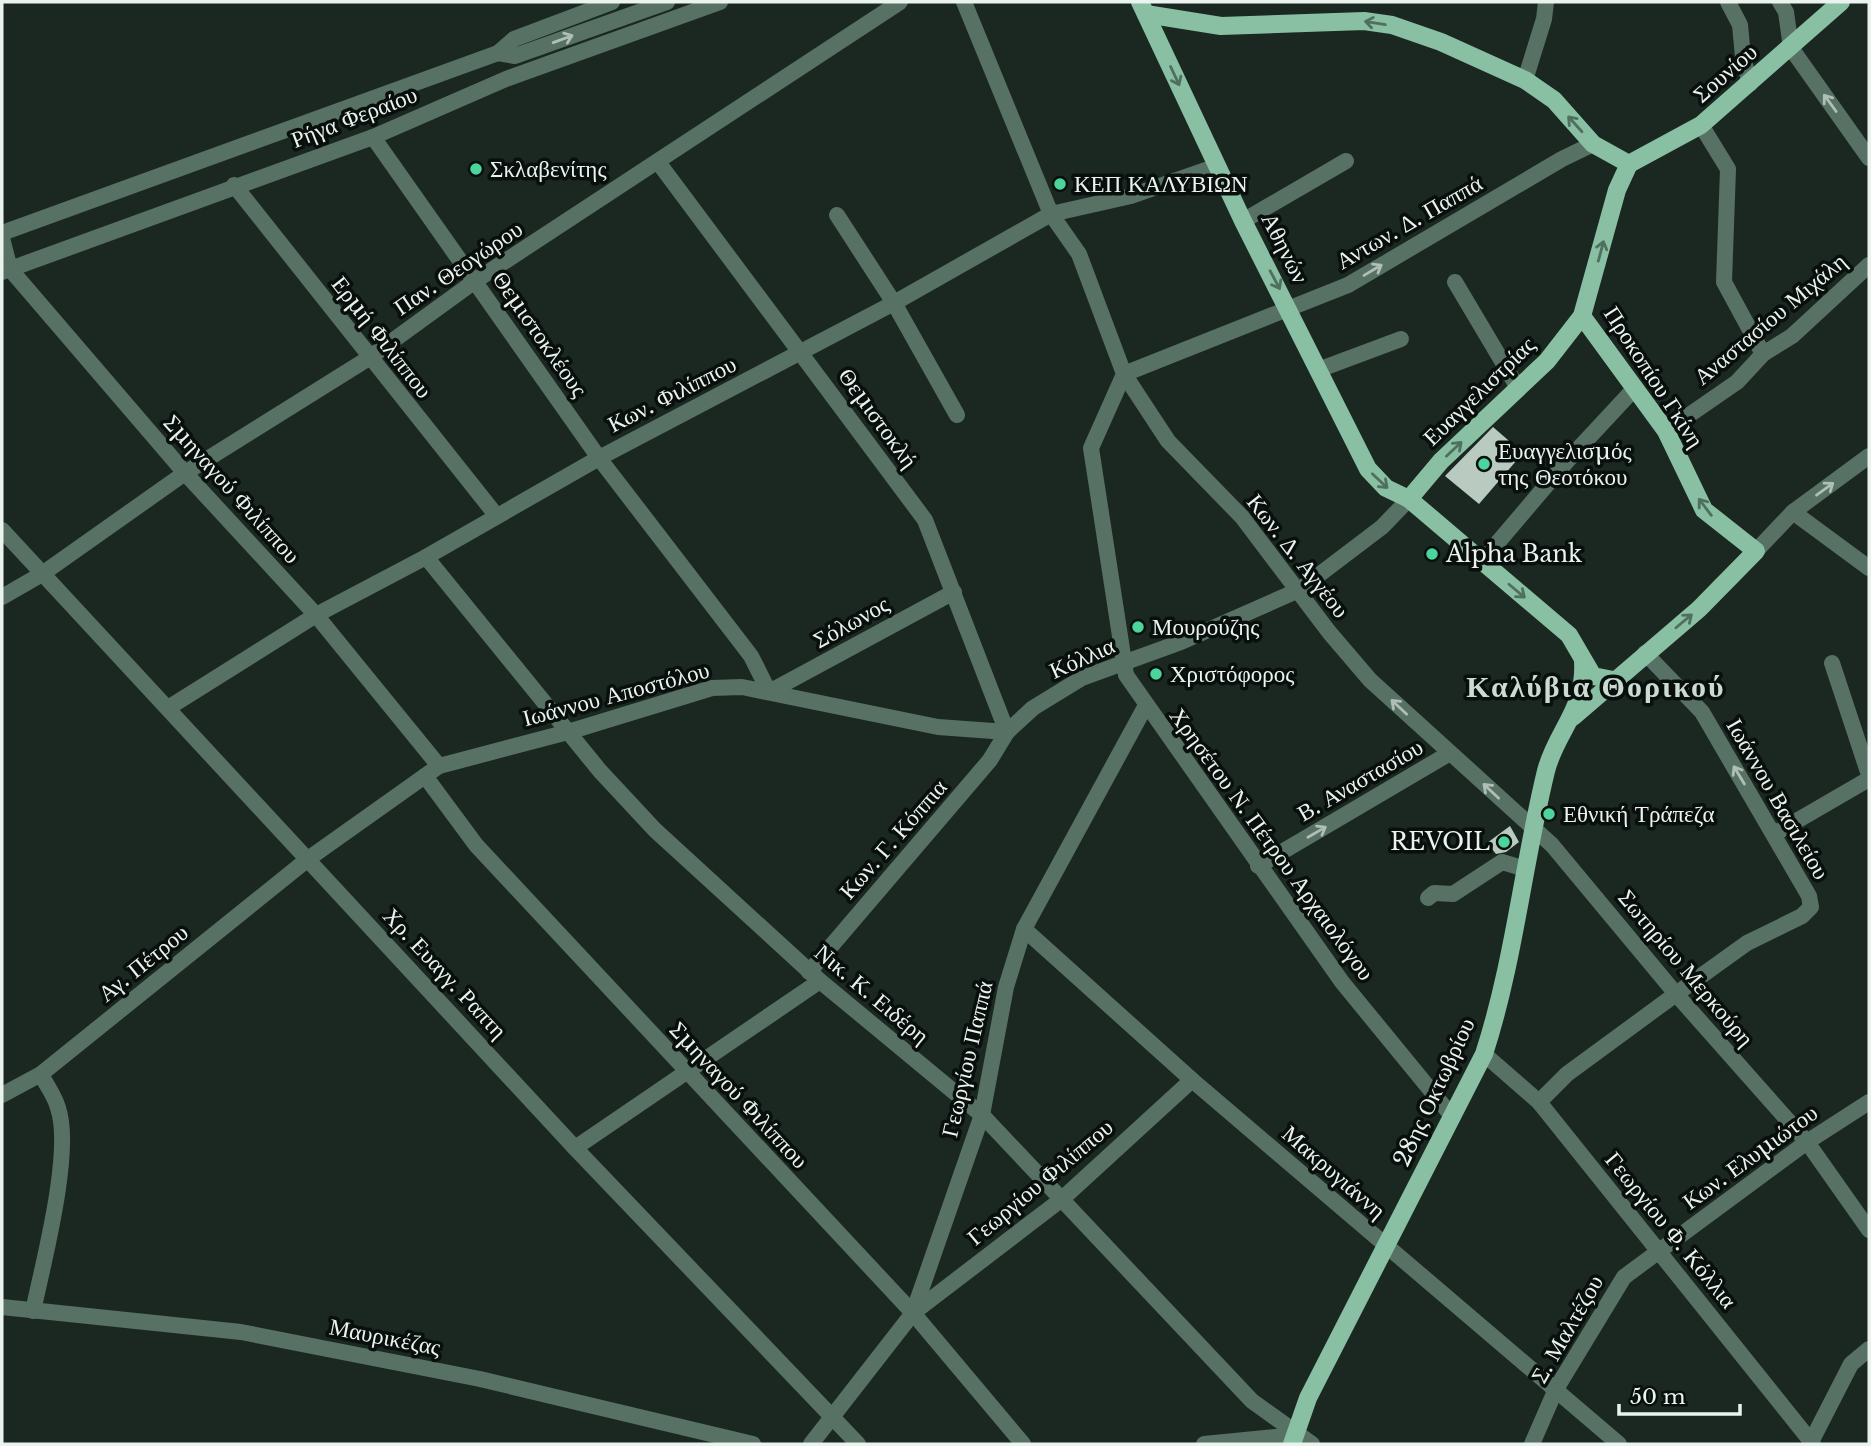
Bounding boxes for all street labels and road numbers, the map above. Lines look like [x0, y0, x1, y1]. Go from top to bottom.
street label: Σουνίου [1687, 38, 1763, 108]
street label: Ρήγα Φεραίου [287, 80, 421, 154]
street label: Αντων. Δ. Παππά [1331, 169, 1487, 275]
street label: Αθηνών [1255, 208, 1315, 288]
street label: Παν. Θεογώρου [388, 215, 528, 321]
street label: Αναστασίου Μιχάλη [1688, 247, 1852, 391]
street label: Θεμιστοκλέους [486, 266, 594, 402]
street label: Ερμή Φιλίππου [326, 270, 438, 404]
street label: Προκοπίου Γκίνη [1598, 301, 1710, 453]
street label: Ευαγγελιστρίας [1417, 331, 1541, 451]
street label: Κων. Φιλίππου [603, 350, 741, 438]
street label: Θεμιστοκλή [832, 363, 924, 473]
street label: Σμηναγού Φιλίππου [158, 409, 306, 569]
street label: Κων. Δ. Αγγέου [1241, 489, 1355, 623]
street label: Σόλωνος [808, 590, 894, 654]
street label: Κόλλια [1045, 631, 1119, 685]
street label: Ιωάννου Αποστόλου [520, 656, 712, 732]
street label: Χρησέτου Ν. Πέτρου Αρχαιολόγου [1164, 702, 1380, 986]
street label: Ιωάννου Βασιλείου [1721, 714, 1835, 884]
street label: Β. Αναστασίου [1292, 733, 1428, 827]
street label: Κων. Γ. Κόππια [833, 773, 953, 905]
street label: Σωτηρίου Μερκούρη [1612, 884, 1760, 1052]
street label: Χρ. Ευαγγ. Ραπτη [377, 902, 513, 1044]
street label: Αγ. Πέτρου [92, 918, 194, 1008]
street label: Νικ. Κ. Ειδέρη [809, 938, 935, 1050]
street label: Γεωργίου Παππά [935, 978, 999, 1140]
street label: 28ης Οκτωβρίου [1387, 1013, 1481, 1171]
street label: Σμηναγού Φιλίππου [664, 1016, 814, 1174]
street label: Κων. Ελυμιώτου [1677, 1099, 1823, 1215]
street label: Γεωργίου Φιλίππου [961, 1113, 1119, 1251]
street label: Μακρυγιάννη [1276, 1119, 1392, 1225]
street label: Γεωργίου Φ. Κόλλια [1599, 1146, 1743, 1314]
street label: Σ. Μαλτέζου [1525, 1270, 1609, 1388]
street label: Μαυρικέζας [327, 1313, 443, 1361]

